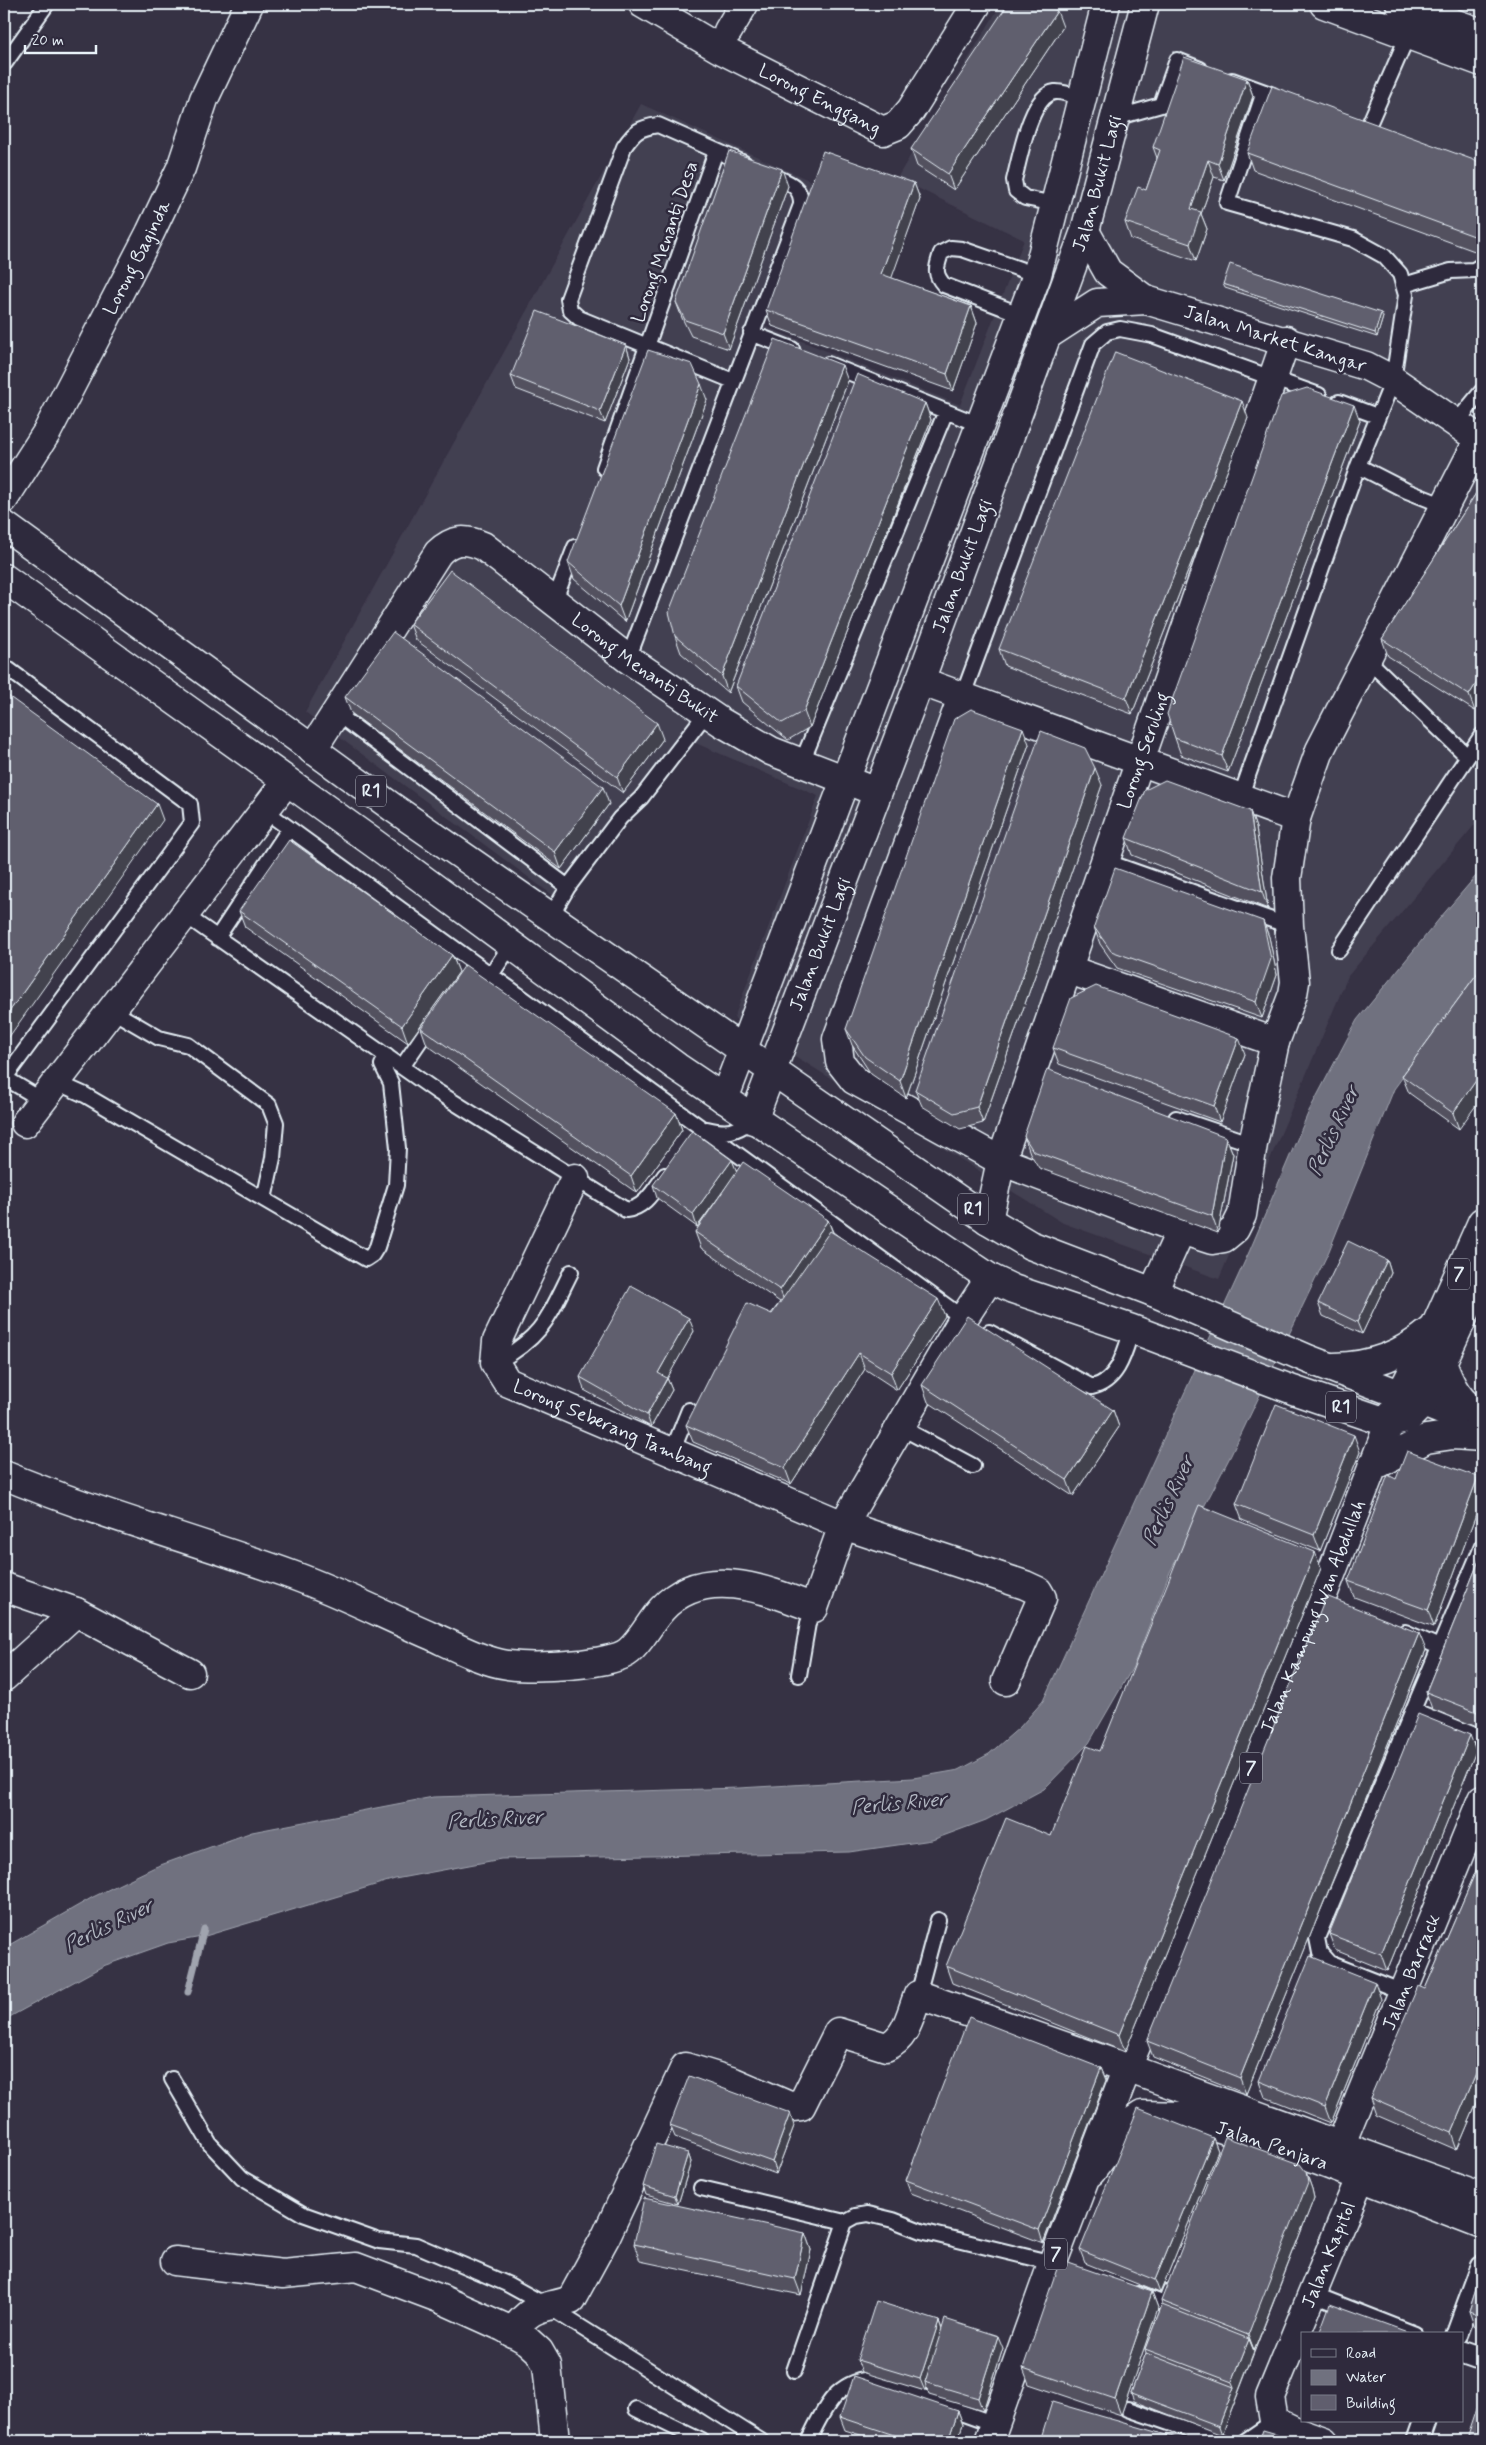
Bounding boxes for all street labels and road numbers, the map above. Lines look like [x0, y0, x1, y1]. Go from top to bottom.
street label: Lorong Enggang [754, 58, 885, 141]
street label: Jalan Bukit Lagi [1066, 112, 1129, 255]
street label: Lorong Menanti Desa [626, 158, 707, 327]
street label: Lorong Baginda [97, 195, 177, 319]
street label: Jalan Market Kangar [1181, 299, 1369, 380]
street label: Jalan Bukit Lagi [926, 496, 999, 636]
street label: Lorong Menanti Bukit [566, 607, 723, 729]
street label: Lorong Seruling [1112, 689, 1178, 812]
road number: R1 [356, 776, 386, 806]
street label: Jalan Bukit Lagi [783, 874, 858, 1014]
road number: R1 [958, 1194, 988, 1224]
road number: 7 [1448, 1258, 1470, 1290]
street label: Lorong Seberang Tambang [509, 1374, 716, 1483]
road number: R1 [1326, 1391, 1356, 1422]
street label: Jalan Kampung Wan Abdullah [1255, 1496, 1371, 1737]
road number: 7 [1240, 1752, 1262, 1784]
street label: Jalan Barrack [1376, 1910, 1446, 2034]
street label: Jalan Penjara [1213, 2115, 1332, 2176]
street label: Jalan Kapitol [1295, 2198, 1361, 2312]
road number: 7 [1045, 2238, 1067, 2270]

